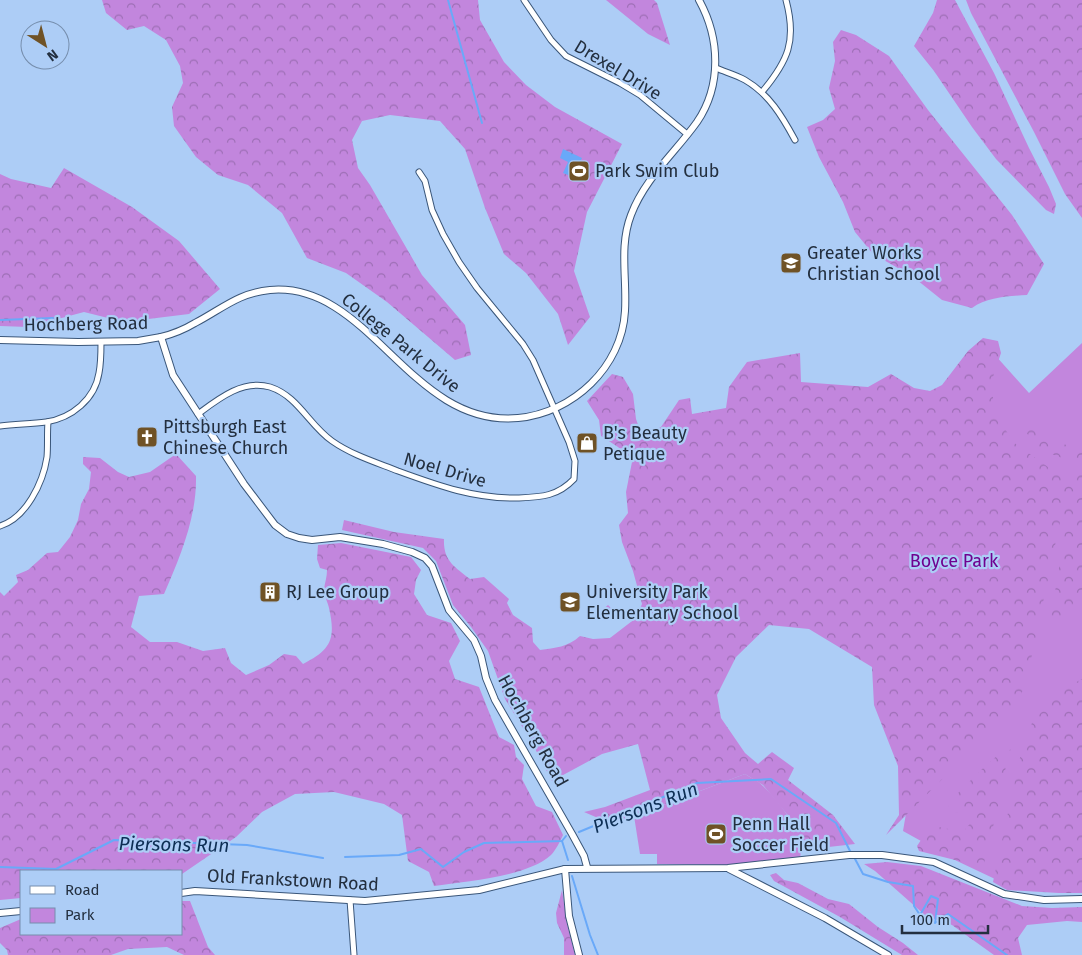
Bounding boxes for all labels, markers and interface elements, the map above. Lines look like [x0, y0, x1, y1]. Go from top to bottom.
north arrow [20, 20, 70, 70]
street label: Drexel Drive [570, 35, 666, 105]
text: N [44, 46, 61, 65]
sports icon: Park Swim Club [567, 159, 591, 183]
place label: Park Swim Club [595, 160, 720, 182]
place label: Greater Works Christian School [807, 242, 940, 285]
school or university icon: Greater Works Christian School [779, 251, 803, 275]
street label: College Park Drive [337, 288, 465, 398]
street label: Hochberg Road [23, 312, 149, 336]
place label: Pittsburgh East Chinese Church [163, 416, 288, 459]
place label: B's Beauty Petique [603, 422, 687, 465]
church icon: Pittsburgh East Chinese Church [135, 425, 159, 449]
shop icon: B's Beauty Petique [575, 431, 599, 455]
street label: Noel Drive [401, 448, 489, 492]
park label: Boyce Park [910, 550, 999, 572]
building icon: RJ Lee Group [258, 580, 282, 604]
place label: RJ Lee Group [286, 581, 389, 603]
place label: University Park Elementary School [586, 581, 738, 624]
school or university icon: University Park Elementary School [558, 590, 582, 614]
street label: Hochberg Road [493, 671, 573, 791]
water label: Piersons Run [589, 777, 701, 838]
place label: Penn Hall Soccer Field [732, 813, 829, 856]
sports icon: Penn Hall Soccer Field [704, 822, 728, 846]
water label: Piersons Run [118, 832, 230, 857]
street label: Old Frankstown Road [207, 865, 379, 895]
legend [20, 870, 182, 935]
text: Road [65, 881, 100, 899]
scale bar [902, 902, 988, 934]
text: Park [65, 906, 95, 924]
text: 100 m [910, 911, 950, 929]

